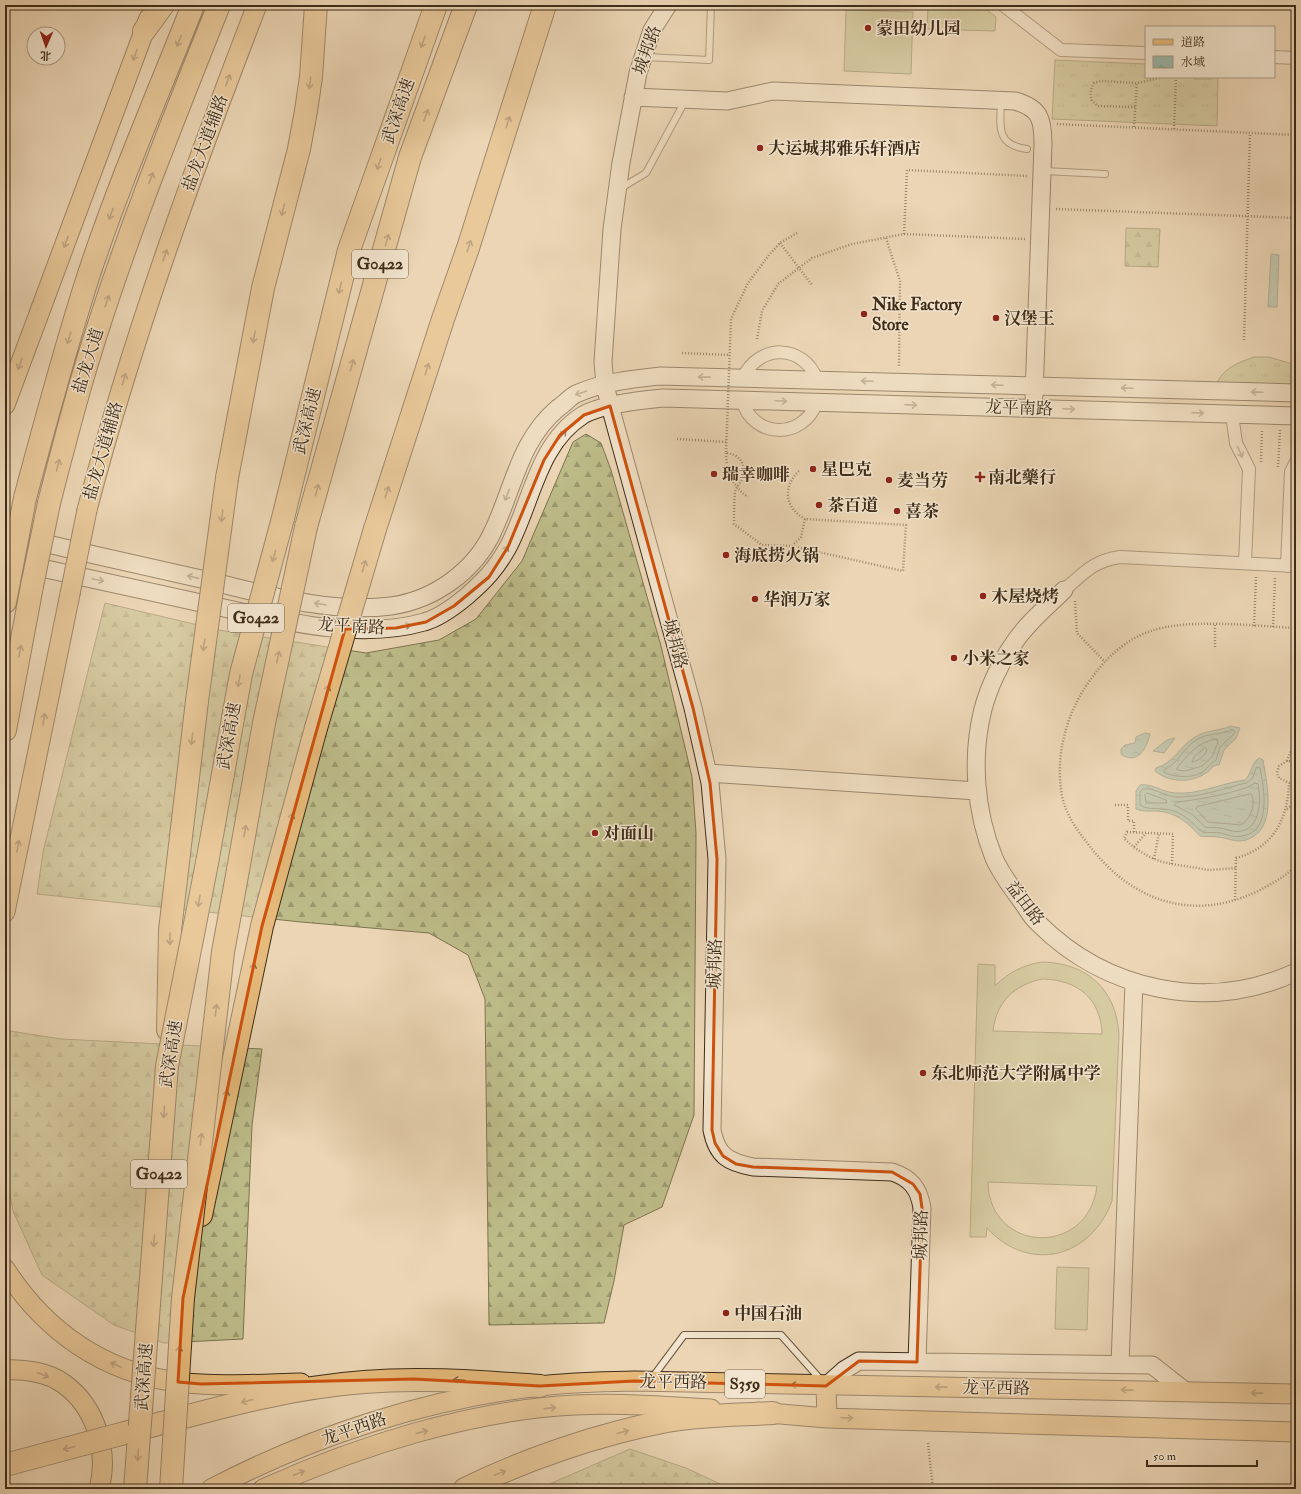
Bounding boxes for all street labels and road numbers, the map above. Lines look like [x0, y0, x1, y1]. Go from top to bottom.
street label: 城邦路 [628, 22, 666, 78]
street label: 武深高速 [377, 75, 419, 147]
street label: 盐龙大道辅路 [178, 91, 232, 195]
road number: G0422 [352, 250, 408, 278]
street label: 盐龙大道 [68, 325, 108, 397]
street label: 武深高速 [289, 385, 325, 457]
street label: 龙平南路 [985, 396, 1053, 420]
street label: 盐龙大道辅路 [79, 399, 127, 503]
road number: G0422 [228, 604, 284, 632]
street label: 龙平南路 [316, 614, 386, 638]
street label: 城邦路 [658, 617, 692, 671]
street label: 武深高速 [213, 701, 245, 771]
street label: 益田路 [1001, 876, 1049, 930]
street label: 城邦路 [704, 938, 726, 990]
street label: 武深高速 [155, 1019, 187, 1089]
road number: G0422 [131, 1160, 187, 1188]
street label: 城邦路 [910, 1209, 932, 1261]
street label: 武深高速 [131, 1342, 157, 1412]
road number: S359 [725, 1370, 765, 1398]
street label: 龙平西路 [639, 1371, 707, 1393]
street label: 龙平西路 [962, 1377, 1030, 1399]
street label: 龙平西路 [318, 1408, 390, 1450]

